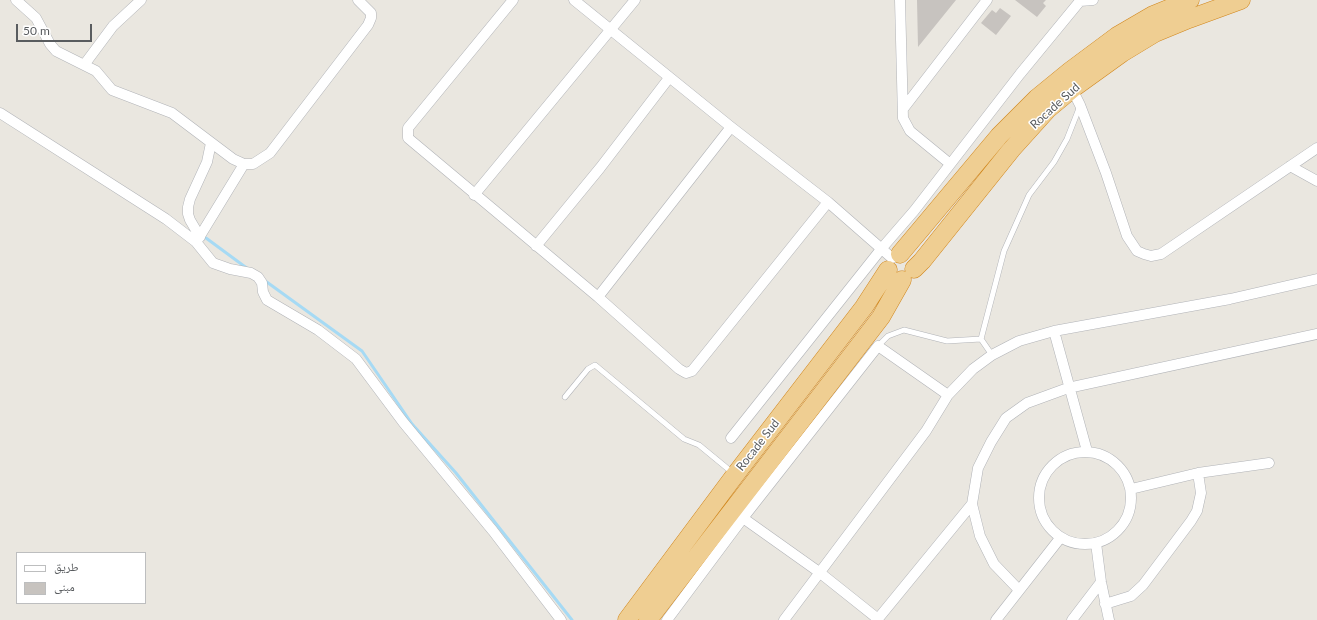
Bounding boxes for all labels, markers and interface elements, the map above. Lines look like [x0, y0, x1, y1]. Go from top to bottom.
scale bar [18, 16, 94, 42]
text: 50 m [23, 23, 50, 38]
street label: Rocade Sud [1027, 80, 1083, 132]
street label: Rocade Sud [733, 416, 783, 474]
legend [16, 552, 146, 604]
text: طريق [54, 559, 79, 574]
text: مبنى [54, 579, 75, 594]

